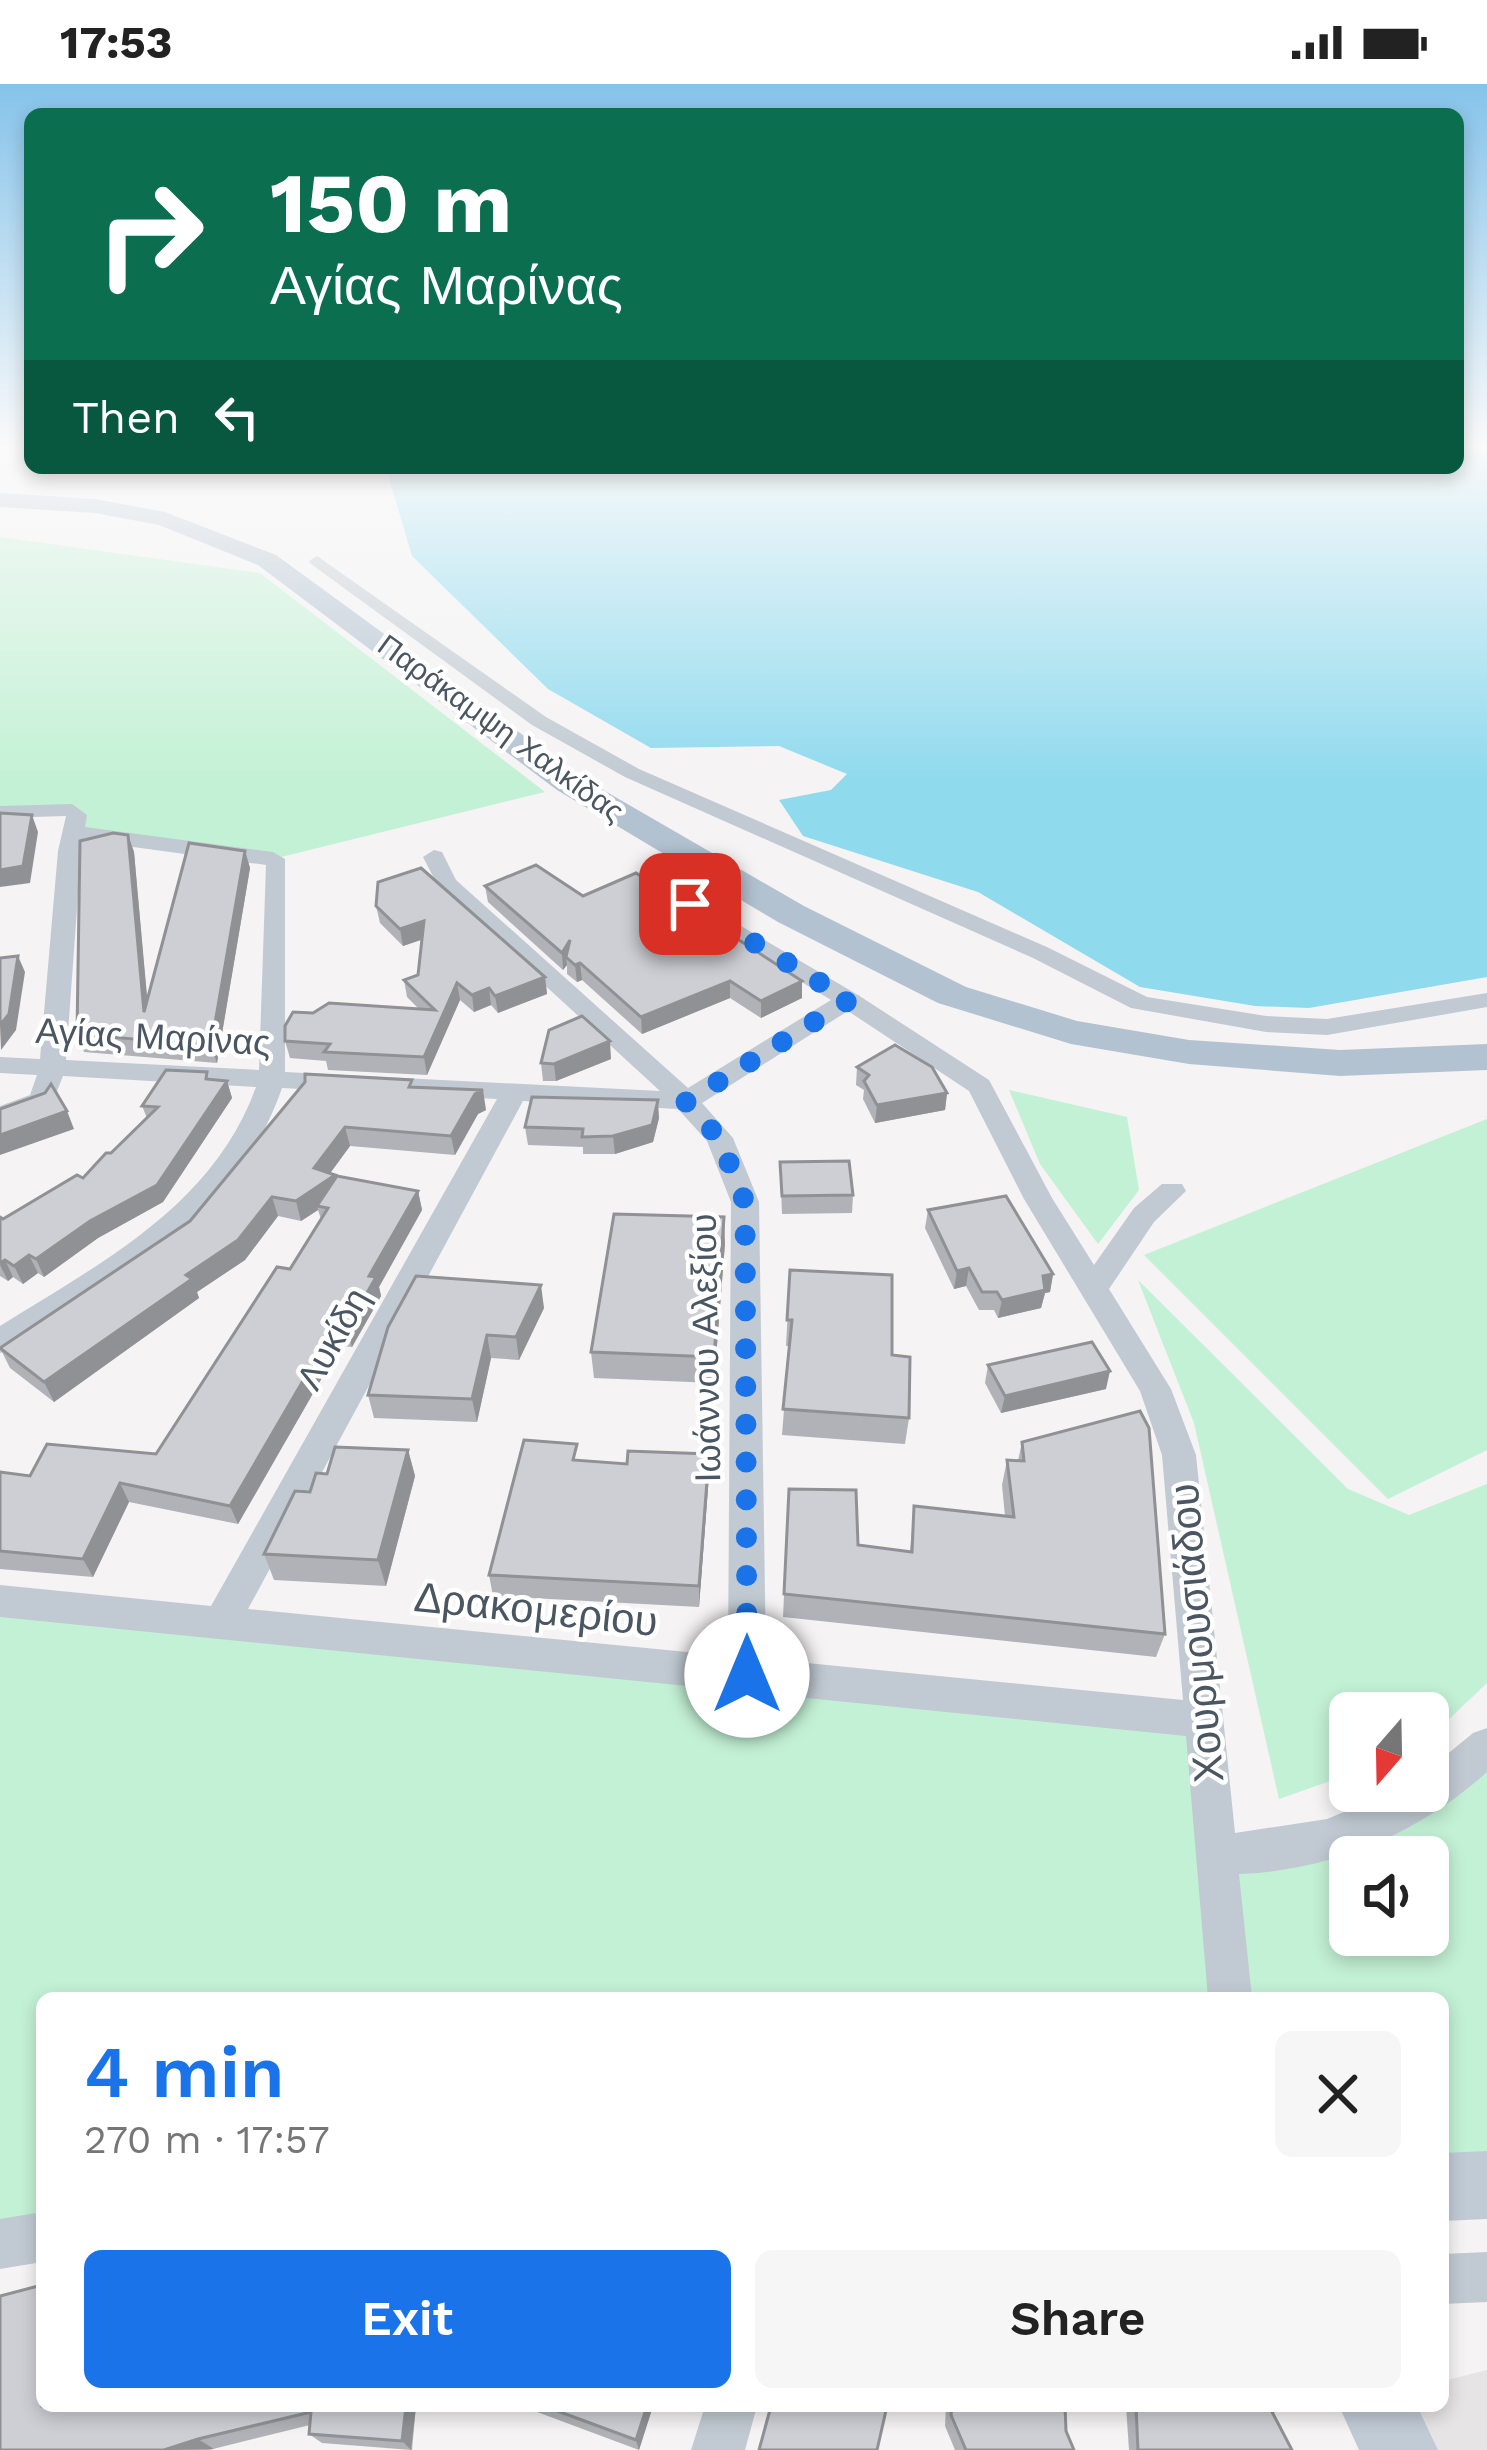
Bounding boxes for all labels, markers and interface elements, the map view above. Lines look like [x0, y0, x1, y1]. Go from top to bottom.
text: 17:53 [60, 16, 172, 69]
text: 150 m [270, 154, 512, 252]
icon: right [72, 156, 228, 312]
text: Αγίας Μαρίνας [270, 254, 623, 317]
icon: left [204, 384, 270, 450]
text: Then [72, 391, 180, 444]
street label: Παράκαμψη Χαλκίδας [371, 627, 631, 829]
pin [639, 853, 741, 955]
icon: arrive [657, 871, 723, 937]
street label: Αγίας Μαρίνας [34, 1010, 272, 1064]
street label: Ιωάννου Αλεξίου [683, 1213, 729, 1483]
street label: Λυκίδη [288, 1281, 378, 1397]
street label: Χουρμουσιάδου [1159, 1481, 1233, 1785]
street label: Δρακομερίου [412, 1572, 660, 1646]
position arrow [684, 1612, 810, 1738]
north arrow [1329, 1692, 1449, 1812]
map controls [1329, 1692, 1449, 1956]
button: sound [1329, 1836, 1449, 1956]
text: 4 min [84, 2030, 285, 2114]
button: close [1275, 2031, 1401, 2157]
text: 270 m · 17:57 [84, 2117, 330, 2162]
button: Exit [84, 2250, 731, 2388]
button: Share [755, 2250, 1401, 2388]

